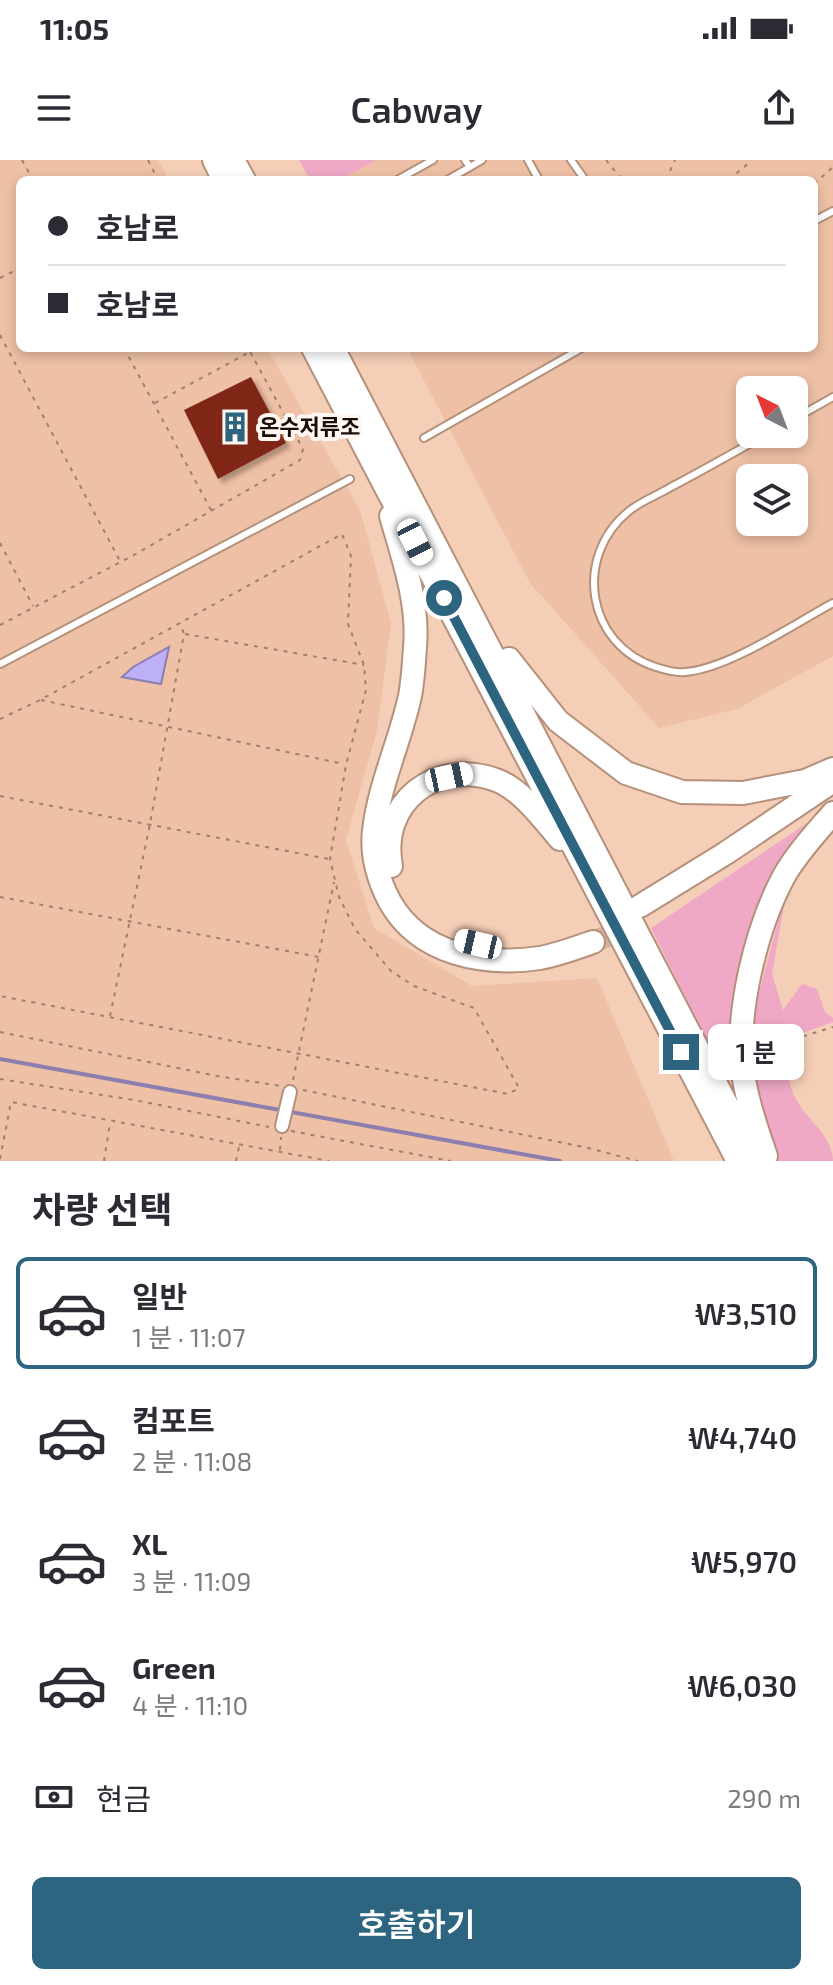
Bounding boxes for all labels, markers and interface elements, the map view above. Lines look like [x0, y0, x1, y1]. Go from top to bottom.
text: 11:05 [40, 10, 109, 46]
icon: menu [32, 86, 76, 130]
icon: share [757, 86, 801, 130]
text: Cabway [351, 87, 482, 130]
text: 호남로 [96, 209, 179, 245]
text: 호남로 [96, 286, 179, 322]
north arrow [736, 376, 808, 448]
map controls [736, 376, 808, 536]
building icon: 온수저류조 [218, 410, 252, 444]
place label: 온수저류조 [259, 413, 360, 439]
button: layers [736, 464, 808, 536]
car [393, 515, 437, 569]
route start [426, 580, 462, 616]
car [423, 760, 475, 794]
car [452, 927, 504, 961]
callout: 1 분 [709, 1024, 805, 1080]
route end [663, 1034, 699, 1070]
text: 1 분 [736, 1036, 776, 1067]
text: 차량 선택 [32, 1187, 172, 1230]
icon: car [36, 1277, 108, 1349]
text: 일반 [132, 1278, 187, 1314]
text: ₩3,510 [695, 1295, 797, 1331]
text: 1 분 · 11:07 [132, 1321, 246, 1352]
icon: car [36, 1401, 108, 1473]
text: 컴포트 [132, 1402, 215, 1438]
text: ₩4,740 [688, 1419, 797, 1455]
text: 2 분 · 11:08 [132, 1445, 252, 1476]
icon: car [36, 1525, 108, 1597]
text: XL [132, 1525, 167, 1561]
text: ₩5,970 [691, 1543, 797, 1579]
text: 3 분 · 11:09 [132, 1565, 251, 1596]
icon: car [36, 1649, 108, 1721]
text: Green [132, 1649, 216, 1685]
text: ₩6,030 [688, 1667, 797, 1703]
text: 4 분 · 11:10 [132, 1689, 248, 1720]
icon: cash [32, 1775, 76, 1819]
text: 현금 [96, 1780, 151, 1816]
text: 290 m [727, 1782, 801, 1813]
button: 호출하기 [32, 1877, 801, 1969]

